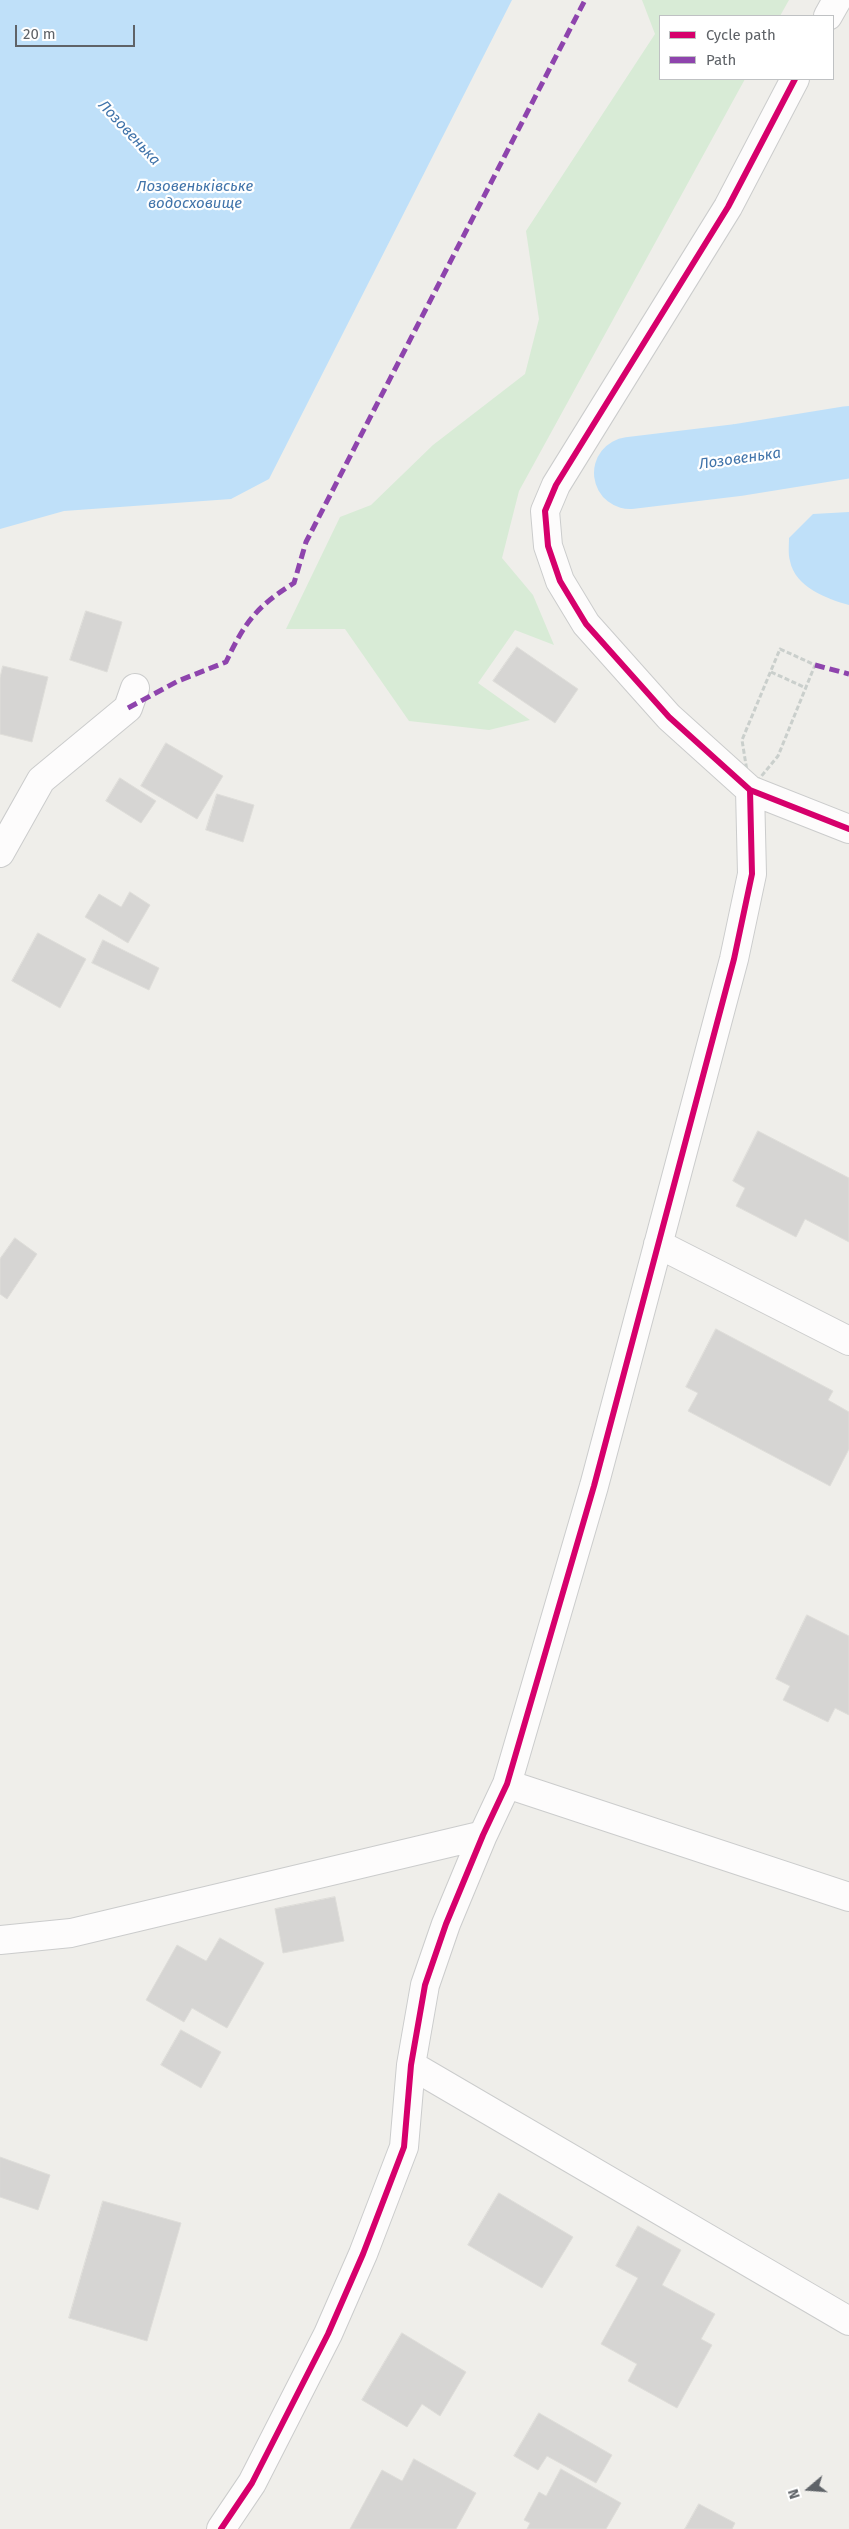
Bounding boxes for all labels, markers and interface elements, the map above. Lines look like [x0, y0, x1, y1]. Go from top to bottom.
scale bar [18, 15, 138, 47]
legend [659, 15, 834, 80]
text: 20 m [23, 25, 56, 43]
text: Cycle path [706, 26, 776, 44]
text: Path [706, 51, 736, 69]
water label: Лозовенька [94, 97, 164, 169]
water label: Лозовеньківське водосховище [137, 178, 253, 213]
water label: Лозовенька [698, 444, 782, 474]
north arrow [784, 2464, 834, 2514]
text: N [785, 2487, 804, 2501]

